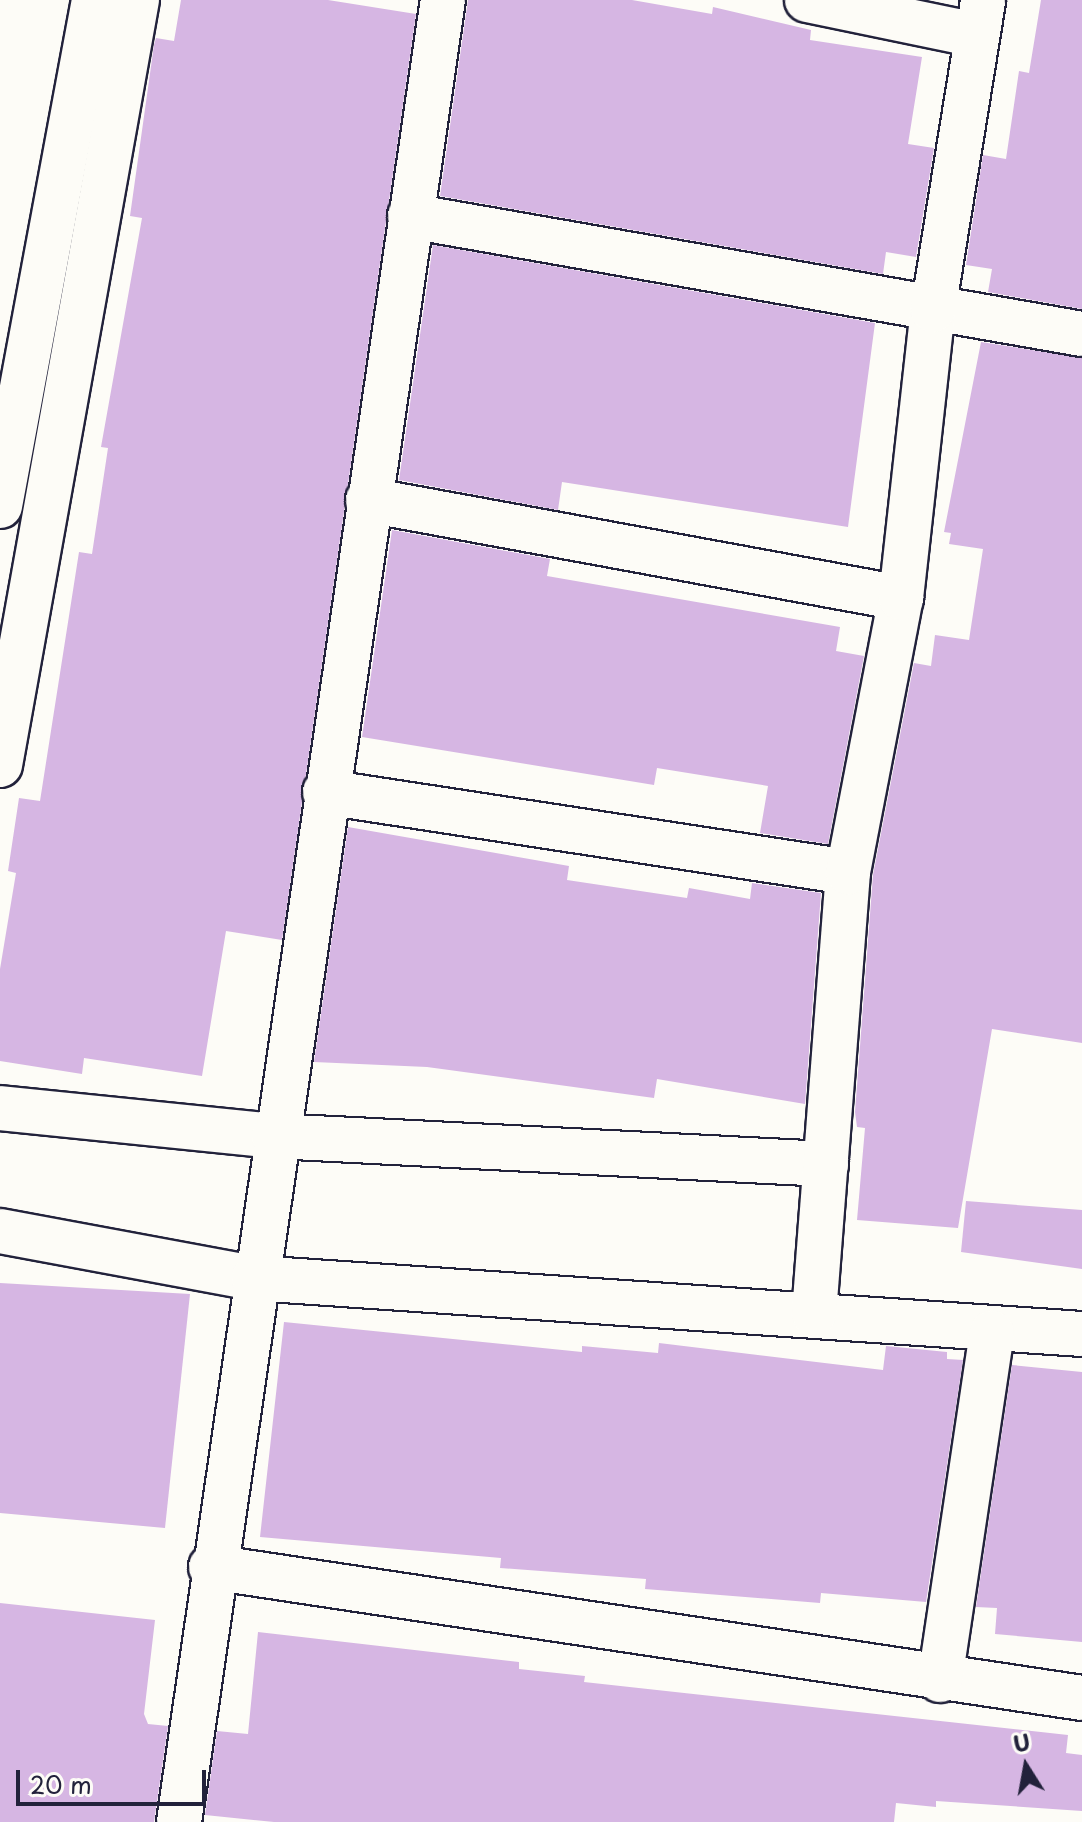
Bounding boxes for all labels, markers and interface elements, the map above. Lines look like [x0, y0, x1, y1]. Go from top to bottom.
text: U [1010, 1724, 1033, 1760]
north arrow [986, 1726, 1066, 1806]
scale bar [20, 1754, 210, 1804]
text: 20 m [30, 1766, 92, 1802]

